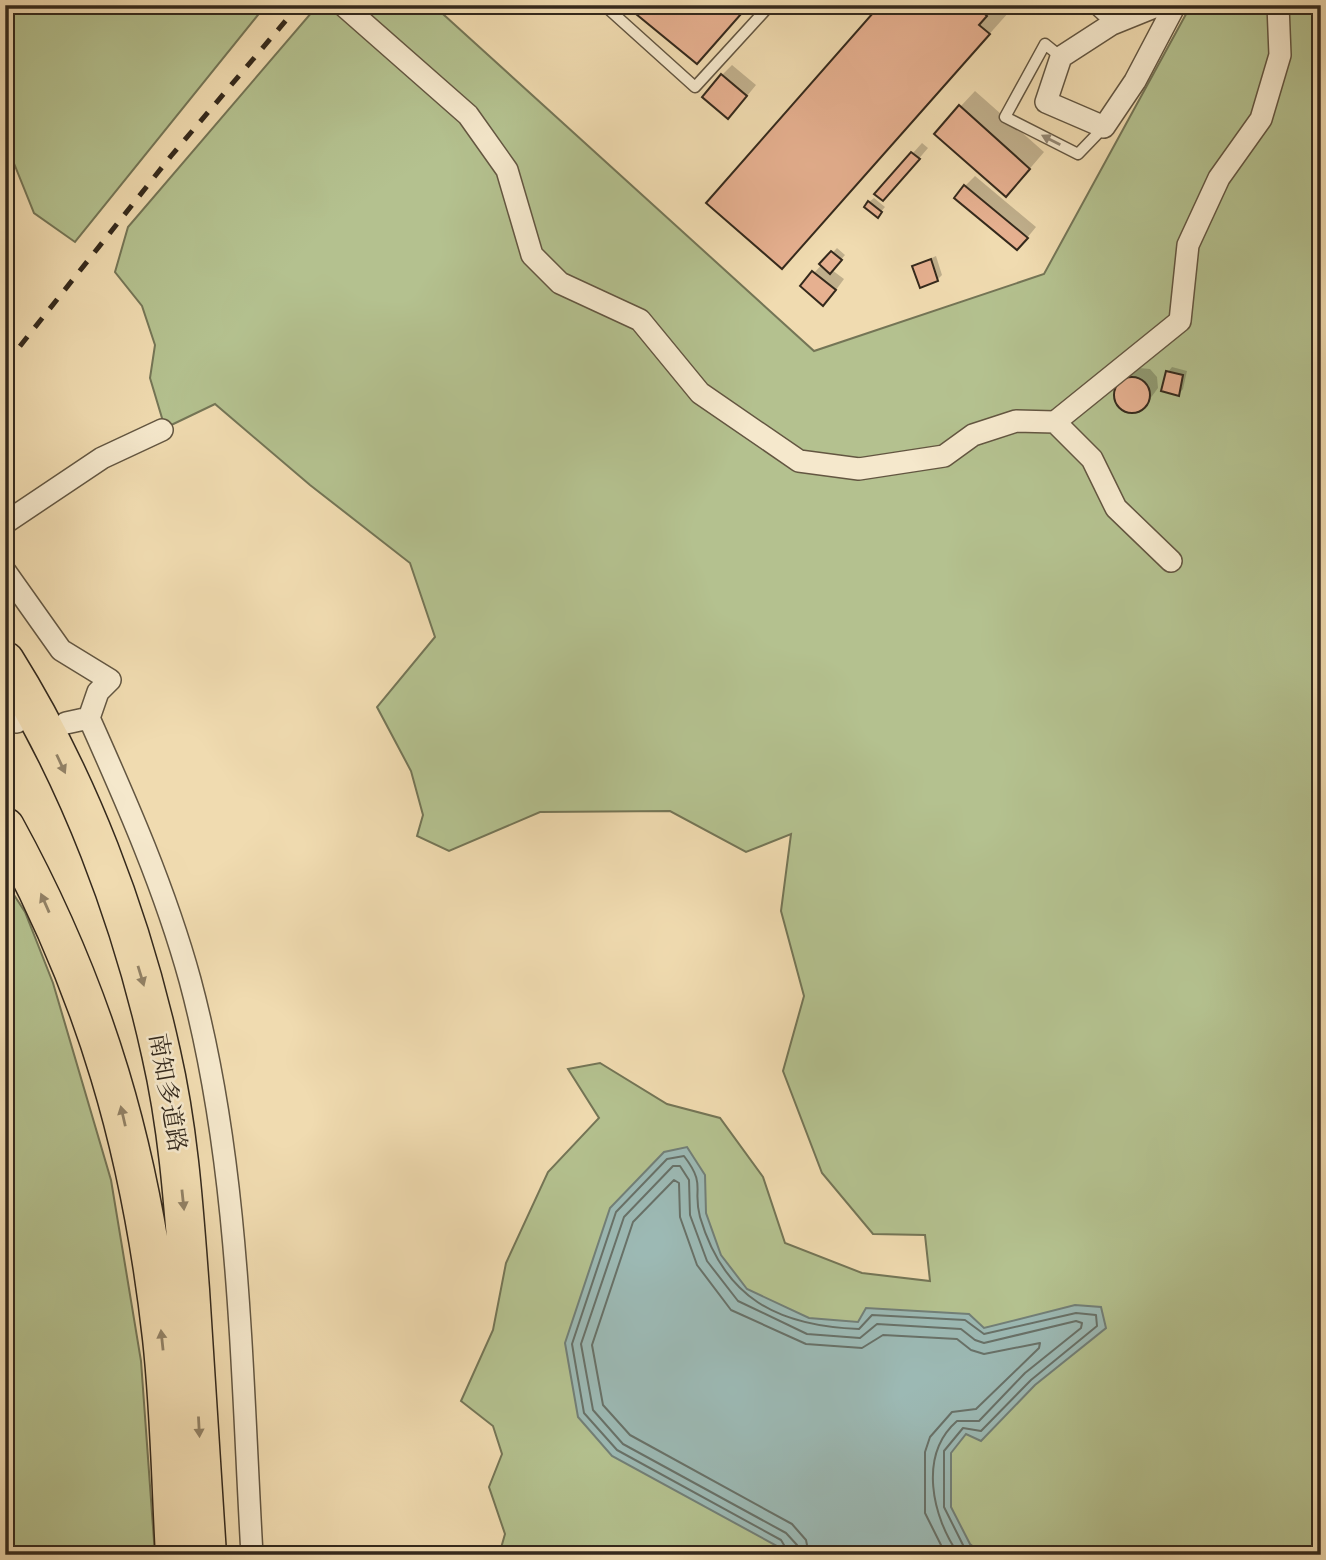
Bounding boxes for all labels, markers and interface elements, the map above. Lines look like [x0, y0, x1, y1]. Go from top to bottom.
one-way arrow [1041, 134, 1061, 145]
one-way arrow [55, 754, 67, 774]
one-way arrow [39, 893, 51, 913]
one-way arrow [137, 966, 147, 987]
street label: 南知多道路 [139, 1031, 193, 1155]
one-way arrow [118, 1105, 129, 1127]
one-way arrow [177, 1189, 188, 1211]
one-way arrow [156, 1329, 167, 1351]
one-way arrow [194, 1416, 205, 1438]

